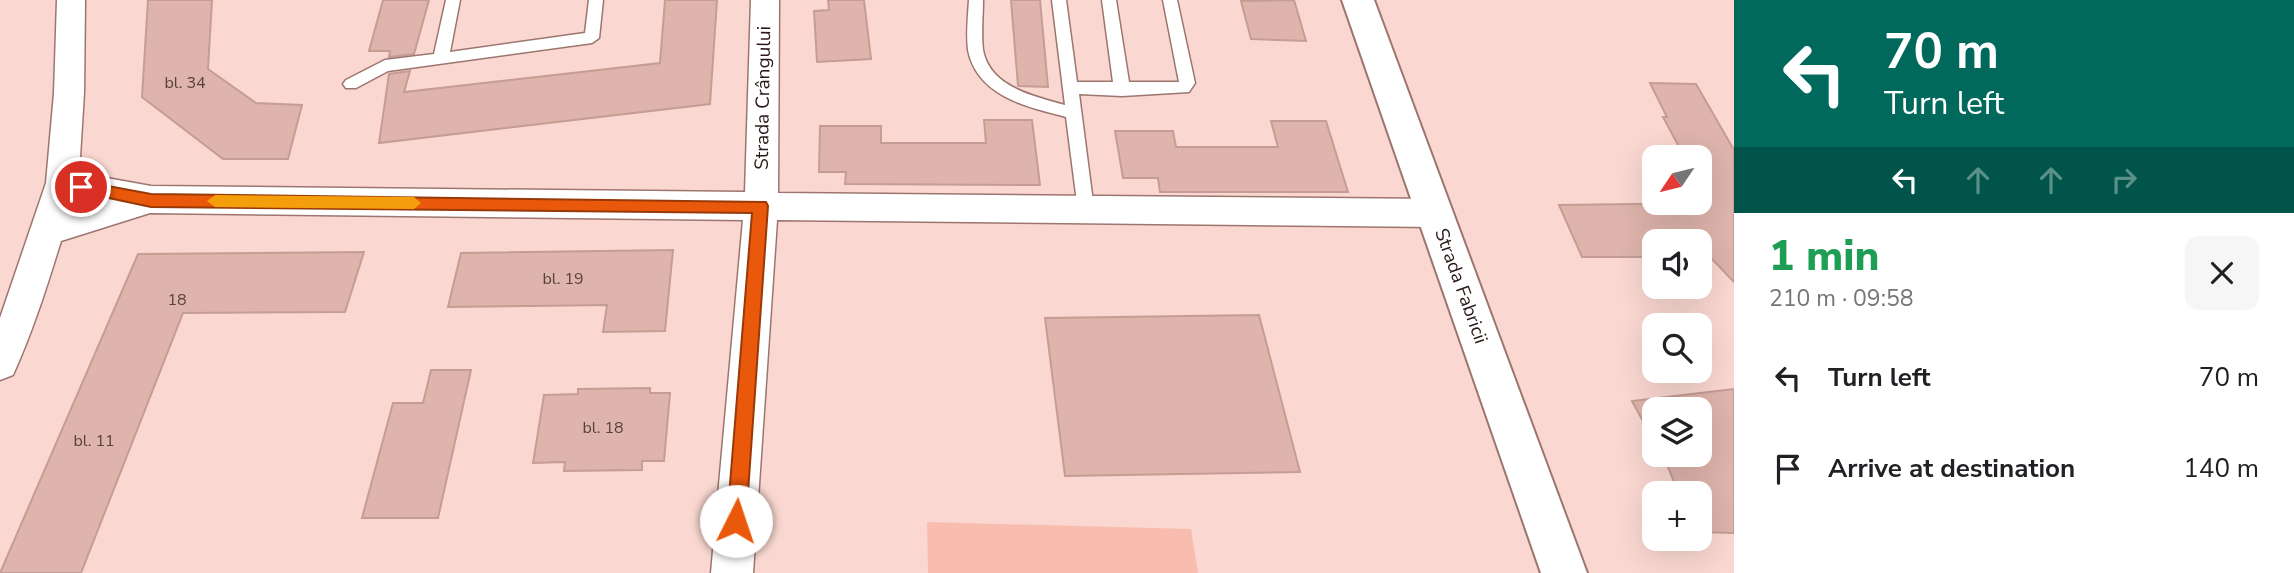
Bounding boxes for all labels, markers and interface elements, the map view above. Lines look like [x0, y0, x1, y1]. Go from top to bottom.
text: 70 m [1884, 18, 1999, 85]
street label: Strada Crângului [749, 26, 777, 170]
icon: left [1769, 28, 1860, 119]
house number: bl. 34 [164, 72, 206, 94]
text: Turn left [1884, 82, 2004, 125]
north arrow [1642, 145, 1712, 215]
map controls [1642, 145, 1712, 551]
pin [51, 157, 111, 217]
icon: left [1886, 161, 1924, 199]
icon: ahead [1959, 161, 1997, 199]
icon: ahead [2032, 161, 2070, 199]
icon: right [2105, 161, 2143, 199]
icon: arrive [62, 168, 100, 206]
street label: Strada Fabricii [1428, 225, 1494, 347]
text: 1 min [1769, 228, 1879, 285]
button: sound [1642, 229, 1712, 299]
button: close [2185, 236, 2259, 310]
house number: bl. 19 [542, 268, 584, 290]
text: 210 m · 09:58 [1769, 283, 1914, 314]
house number: 18 [167, 289, 187, 311]
button: search [1642, 313, 1712, 383]
icon: left [1769, 359, 1807, 397]
text: Turn left [1828, 360, 1931, 395]
text: 70 m [2199, 360, 2259, 395]
button: layers [1642, 397, 1712, 467]
house number: bl. 18 [582, 417, 624, 439]
house number: bl. 11 [73, 430, 115, 452]
icon: arrive [1769, 450, 1807, 488]
text: Arrive at destination [1828, 451, 2075, 486]
text: 140 m [2183, 451, 2259, 486]
button: + [1642, 481, 1712, 551]
position arrow [699, 484, 773, 558]

